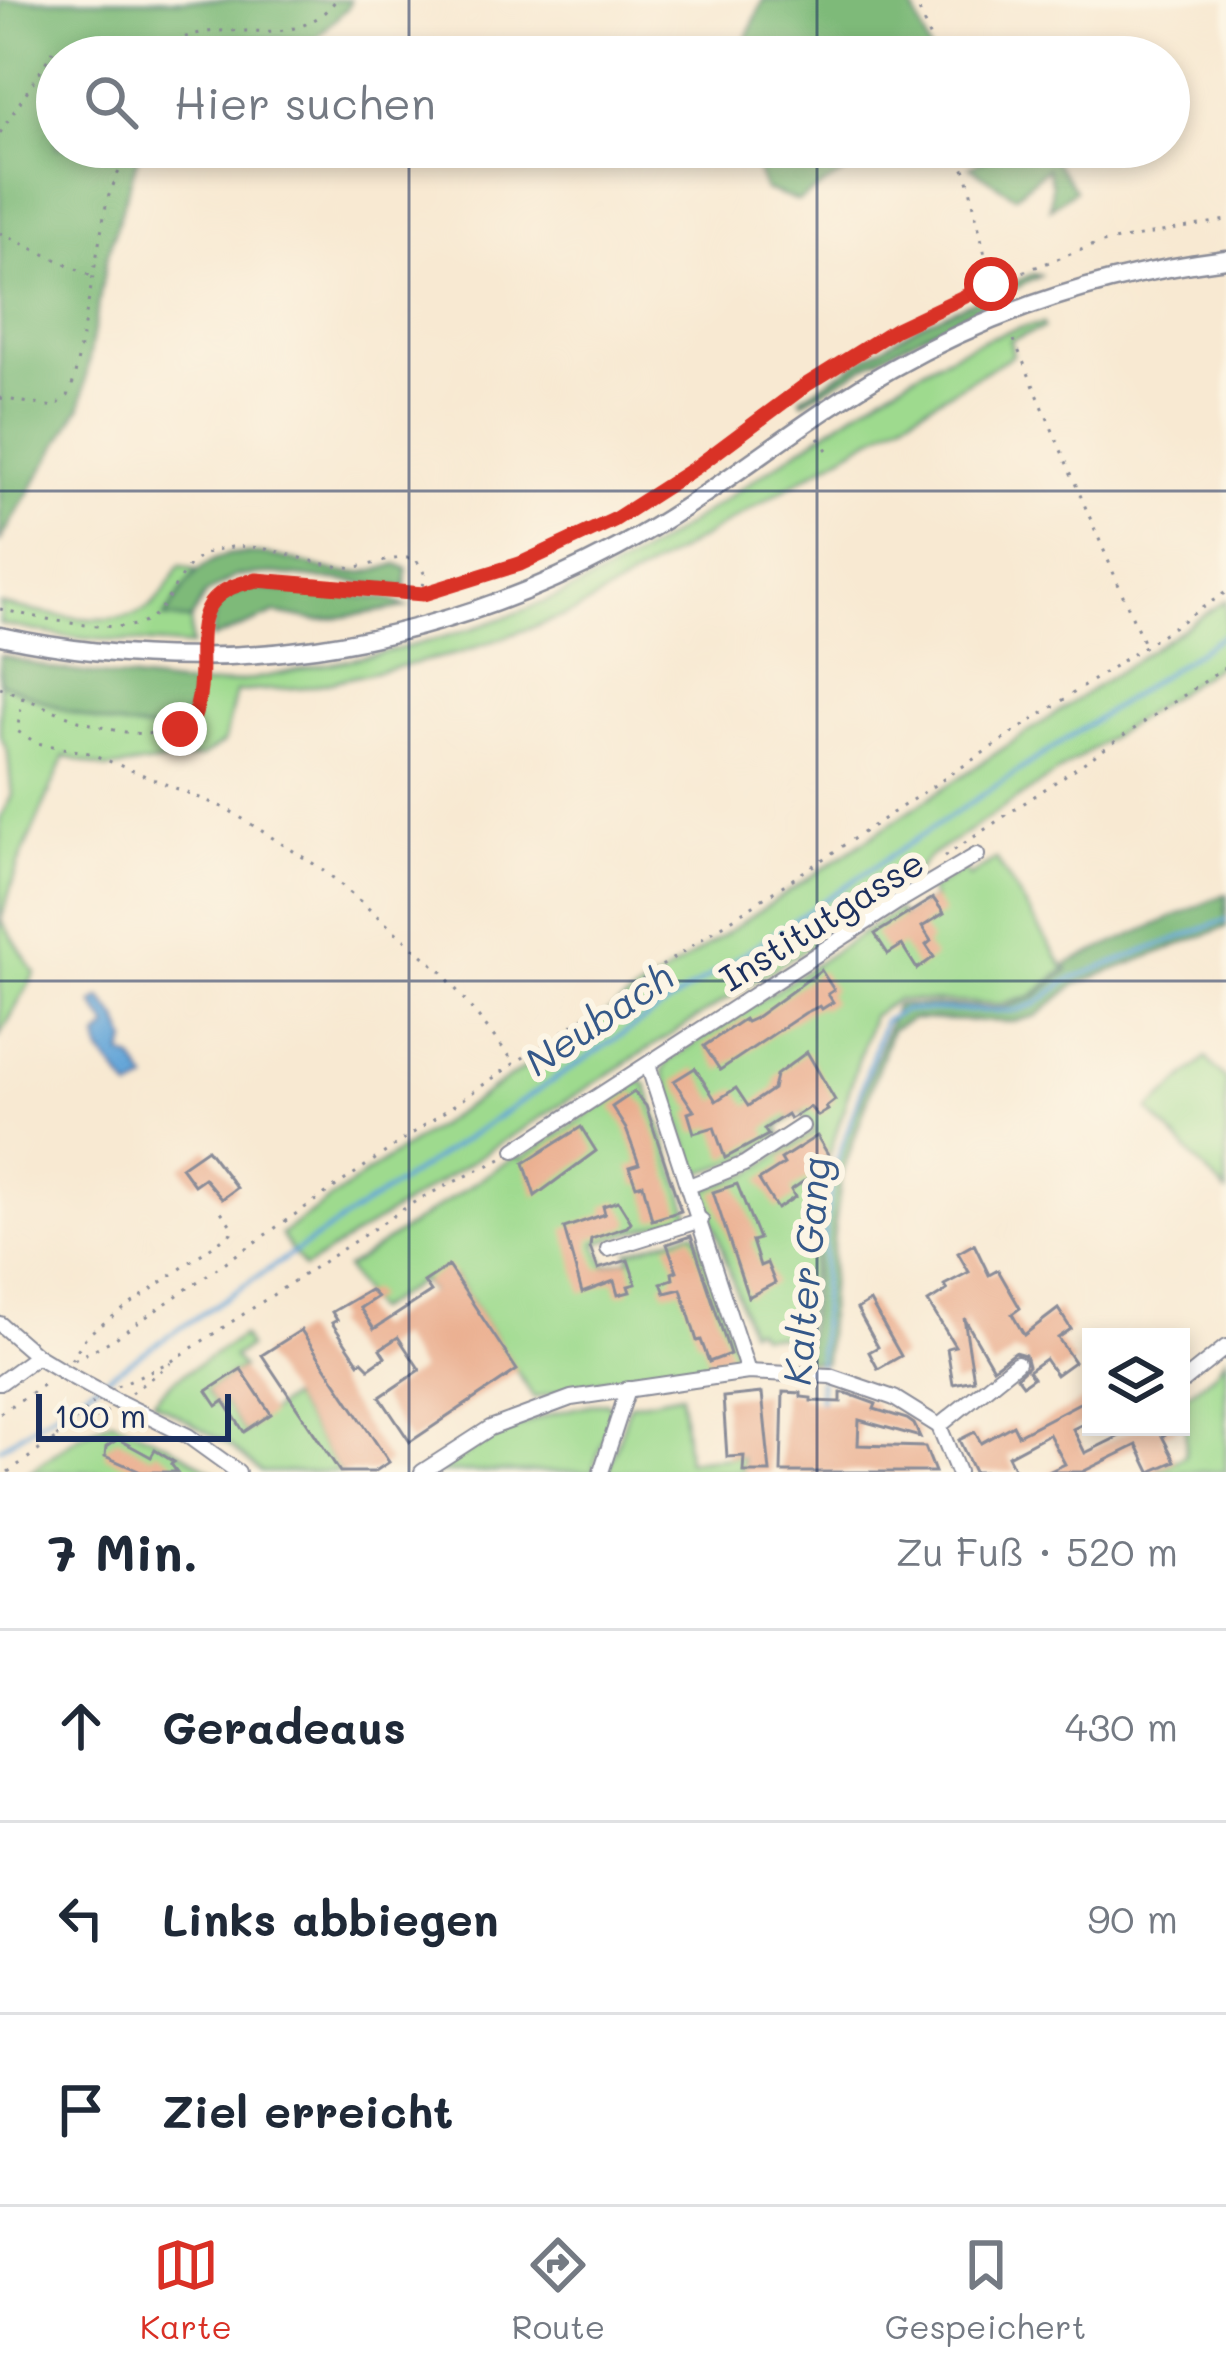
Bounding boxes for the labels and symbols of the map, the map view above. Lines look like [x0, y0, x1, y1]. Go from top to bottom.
route start [964, 257, 1018, 311]
route end [153, 702, 207, 756]
street label: Institutgasse [710, 838, 932, 1000]
water label: Neubach [514, 950, 682, 1086]
water label: Kalter Gang [770, 1155, 841, 1387]
scale bar [36, 1388, 231, 1441]

